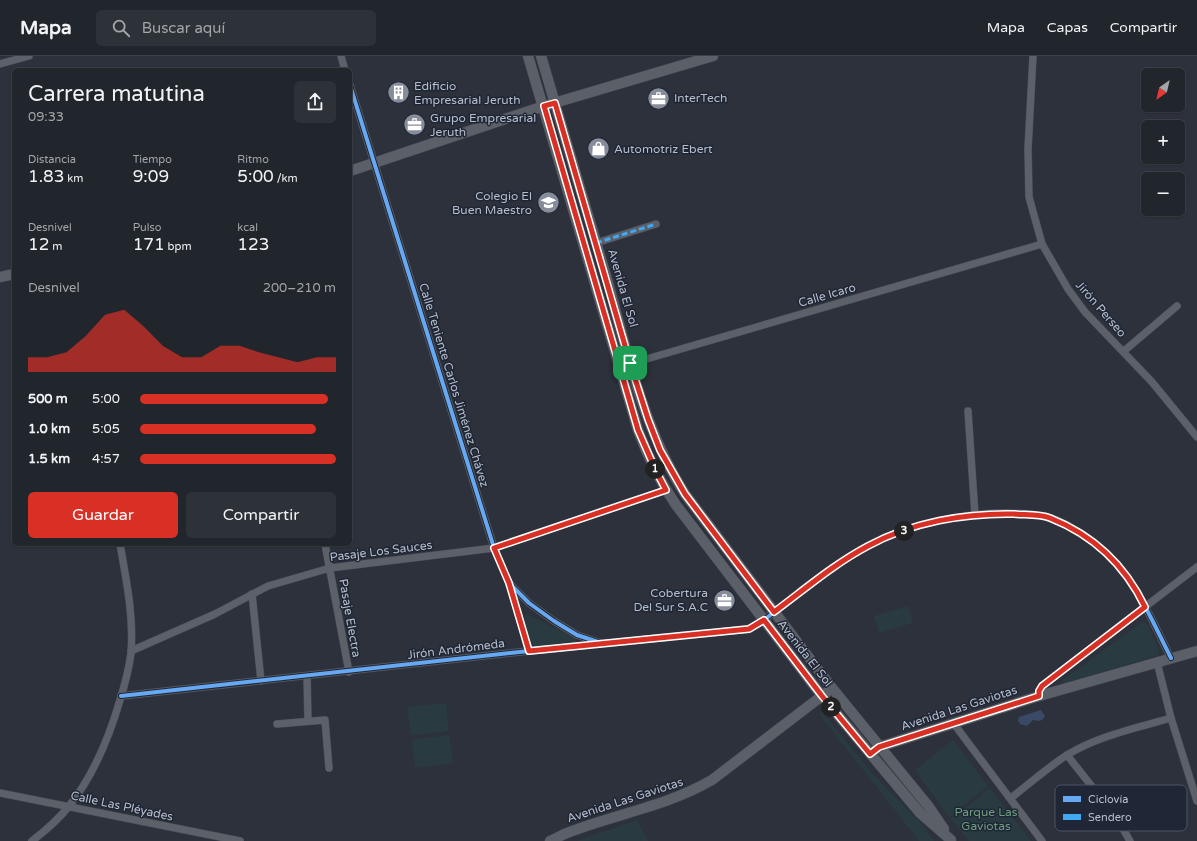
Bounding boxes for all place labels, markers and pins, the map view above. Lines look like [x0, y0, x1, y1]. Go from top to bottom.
place label: Edificio Empresarial Jeruth [414, 79, 521, 107]
building icon: Edificio Empresarial Jeruth [385, 80, 411, 106]
office icon: InterTech [646, 85, 672, 111]
place label: InterTech [674, 91, 727, 105]
place label: Grupo Empresarial Jeruth [430, 111, 536, 139]
office icon: Grupo Empresarial Jeruth [401, 112, 427, 138]
shop icon: Automotriz Ebert [585, 136, 611, 162]
place label: Automotriz Ebert [614, 142, 713, 156]
place label: Colegio El Buen Maestro [452, 189, 532, 217]
school or university icon: Colegio El Buen Maestro [535, 190, 561, 216]
pin [613, 346, 647, 380]
pin: 1 [645, 459, 665, 479]
pin: 3 [894, 521, 914, 541]
place label: Cobertura Del Sur S.A.C [633, 586, 708, 614]
office icon: Cobertura Del Sur S.A.C [711, 587, 737, 613]
pin: 2 [821, 697, 841, 717]

